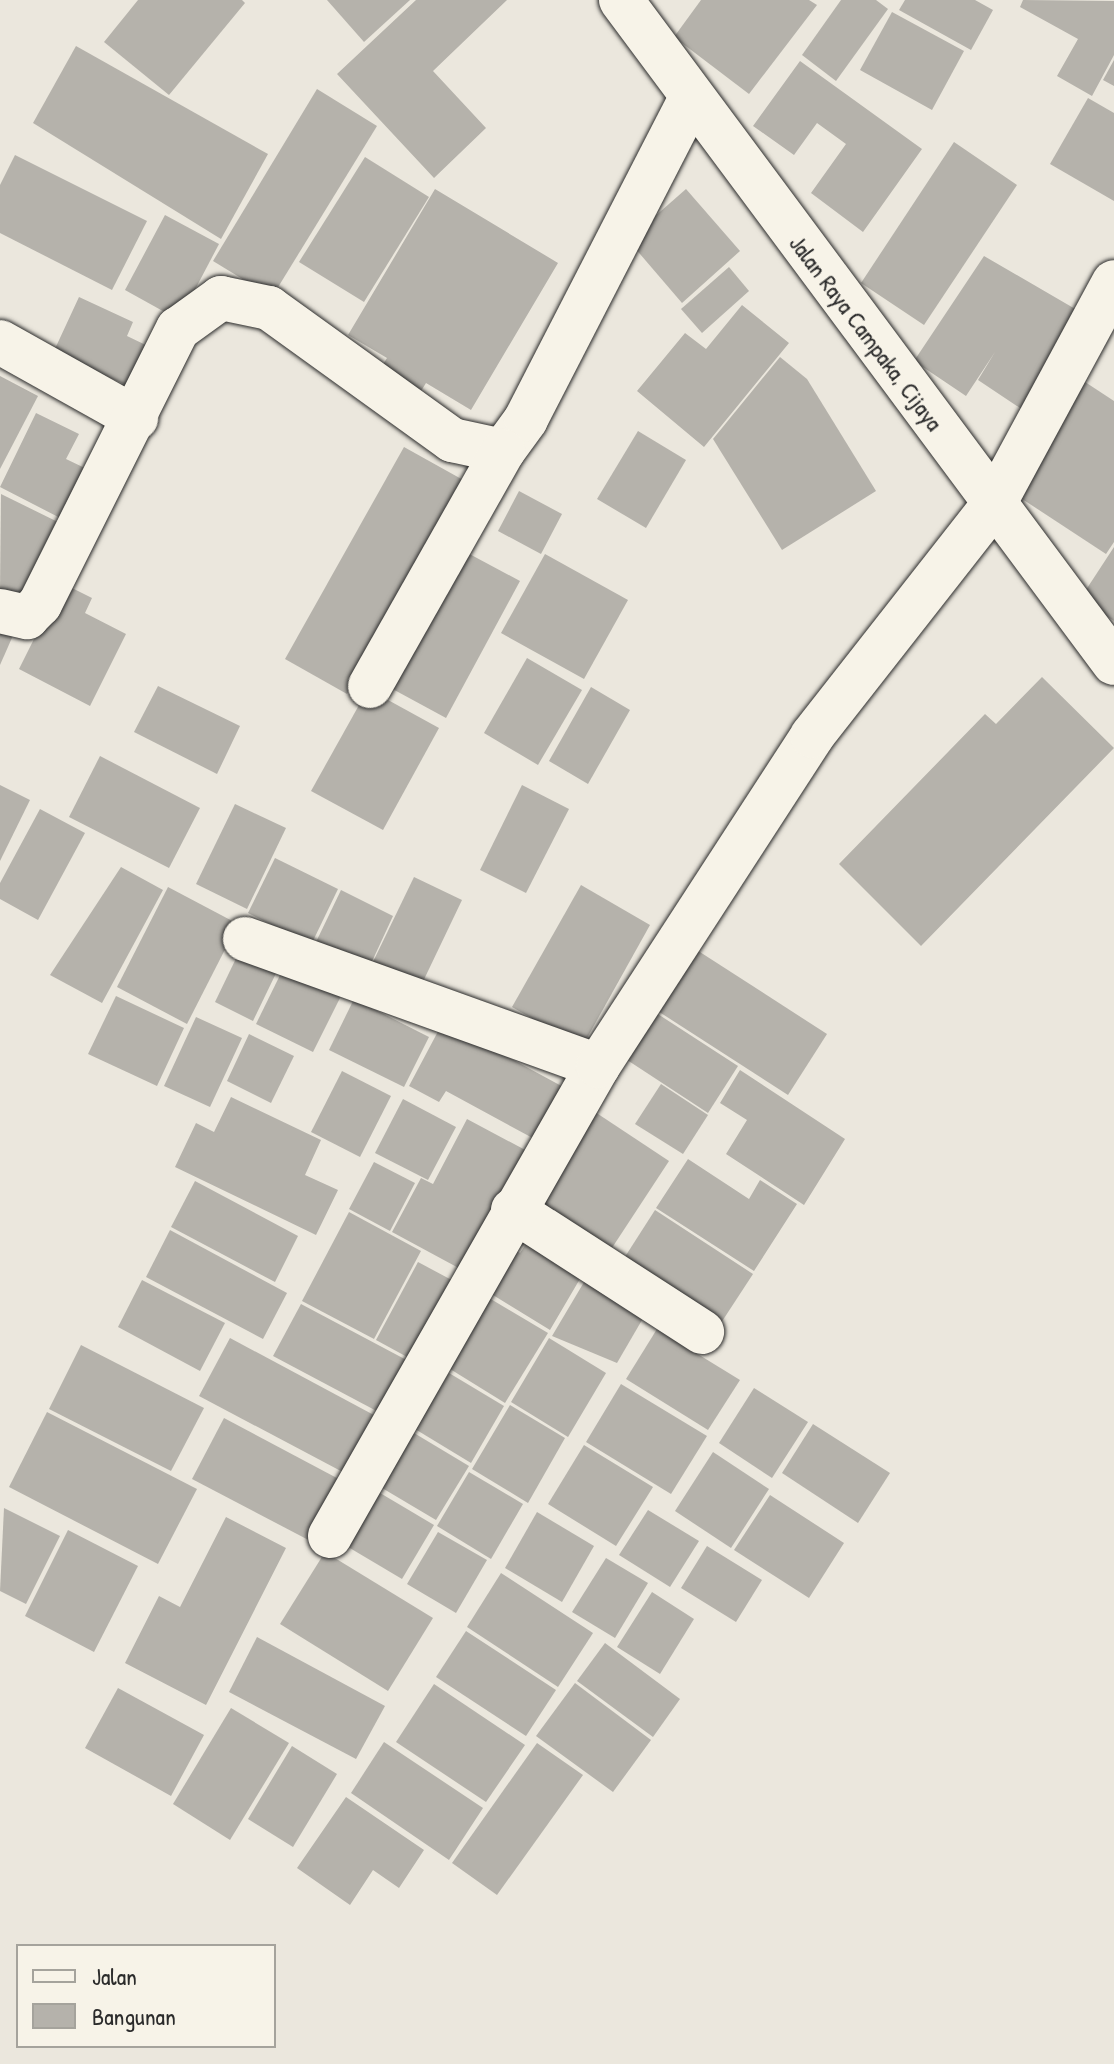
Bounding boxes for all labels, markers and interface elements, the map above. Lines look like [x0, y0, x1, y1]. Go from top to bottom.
street label: Jalan Raya Campaka, Cijaya [783, 230, 949, 436]
legend [16, 1944, 276, 2048]
text: Jalan [92, 1960, 137, 1992]
text: Bangunan [92, 2000, 176, 2032]

